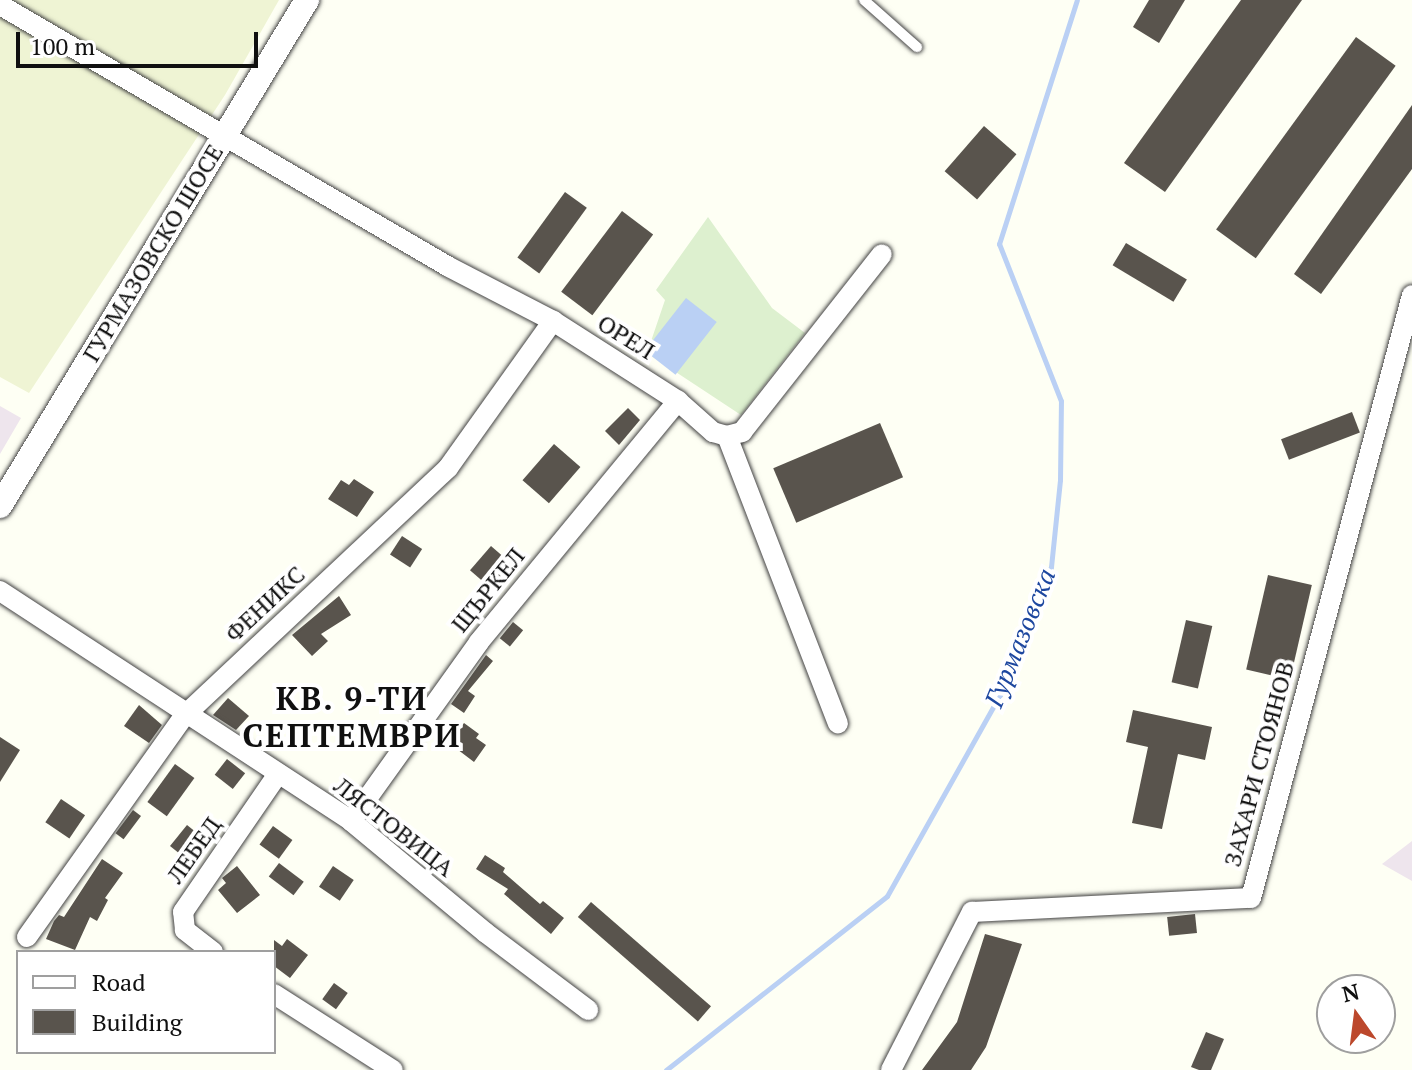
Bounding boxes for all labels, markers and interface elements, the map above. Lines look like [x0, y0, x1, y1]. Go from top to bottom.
scale bar [20, 16, 262, 66]
text: 100 m [30, 30, 95, 62]
street label: ГУРМАЗОВСКО ШОСЕ [77, 139, 229, 367]
street label: ОРЕЛ [592, 308, 660, 366]
street label: ЩЪРКЕЛ [445, 542, 531, 638]
street label: ФЕНИКС [219, 560, 311, 648]
water label: Гурмазовска [978, 564, 1062, 712]
street label: ЗАХАРИ СТОЯНОВ [1218, 658, 1300, 870]
district label: КВ. 9-ТИ СЕПТЕМВРИ [242, 680, 462, 755]
street label: ЛЯСТОВИЦА [328, 771, 460, 883]
street label: ЛЕБЕД [161, 811, 227, 889]
legend [16, 950, 276, 1054]
text: Road [92, 966, 146, 998]
north arrow [1316, 974, 1396, 1054]
text: N [1339, 976, 1362, 1008]
text: Building [92, 1006, 182, 1038]

